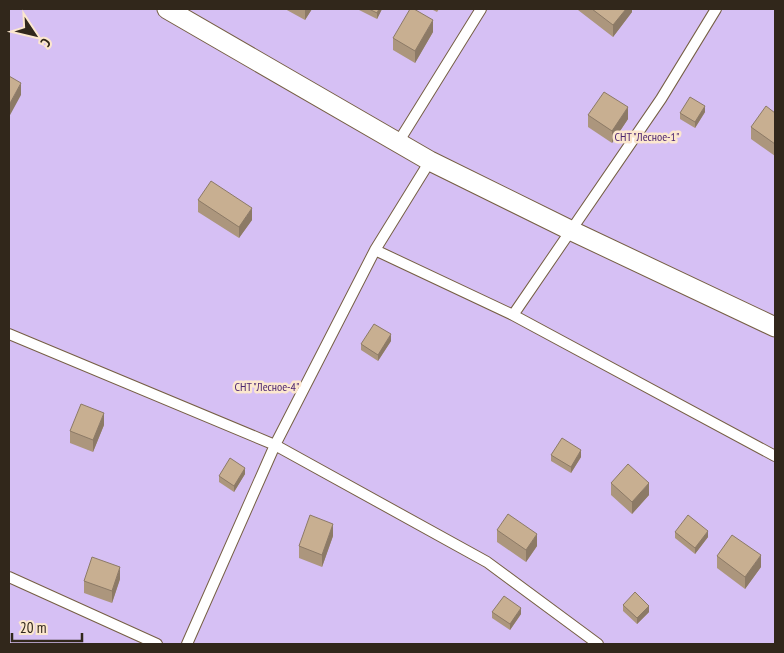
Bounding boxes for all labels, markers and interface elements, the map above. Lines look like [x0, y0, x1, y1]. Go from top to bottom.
north arrow [10, 10, 60, 60]
text: С [36, 35, 55, 51]
park label: СНТ "Лесное-1" [615, 129, 679, 144]
park label: СНТ "Лесное-4" [235, 379, 299, 394]
scale bar [12, 610, 82, 642]
text: 20 m [20, 618, 46, 637]

